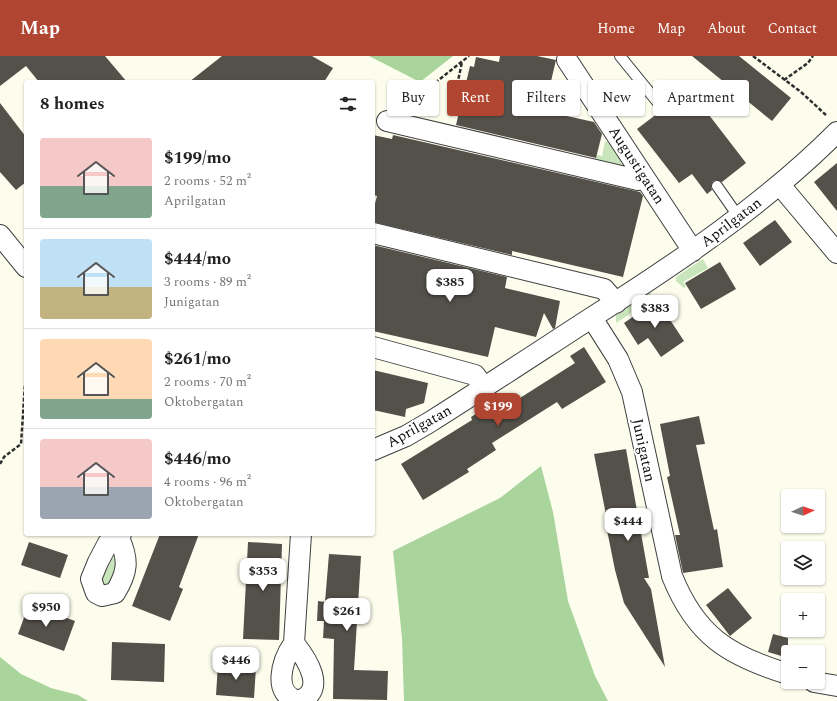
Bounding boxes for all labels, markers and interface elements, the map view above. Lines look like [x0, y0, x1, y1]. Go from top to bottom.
text: Map [20, 14, 60, 43]
text: Home [597, 18, 635, 39]
text: Map [657, 18, 685, 39]
text: About [707, 18, 746, 39]
text: Contact [768, 18, 817, 39]
chip: Buy [387, 80, 439, 116]
chip: Rent [447, 80, 504, 116]
chip: Filters [512, 80, 580, 116]
chip: New [588, 80, 645, 116]
chip: Apartment [653, 80, 749, 116]
text: 8 homes [40, 91, 105, 117]
icon: filters [337, 93, 359, 115]
street label: Augustigatan [603, 122, 671, 209]
text: $199/mo [164, 145, 231, 171]
icon: home [72, 154, 120, 202]
text: 2 rooms · 52 m² [164, 171, 251, 191]
text: Aprilgatan [164, 191, 226, 211]
street label: Aprilgatan [696, 192, 767, 253]
text: $444/mo [164, 246, 231, 272]
icon: home [72, 255, 120, 303]
pin: $385 [426, 269, 474, 303]
text: 3 rooms · 89 m² [164, 272, 251, 292]
text: $385 [435, 272, 465, 292]
text: Junigatan [164, 292, 220, 312]
pin: $383 [631, 295, 679, 329]
text: $383 [640, 298, 670, 318]
text: $261/mo [164, 346, 231, 372]
icon: home [72, 355, 120, 403]
text: 2 rooms · 70 m² [164, 372, 251, 392]
text: Oktobergatan [164, 392, 244, 412]
pin: $199 [474, 393, 522, 427]
text: $199 [483, 396, 513, 416]
street label: Aprilgatan [382, 399, 456, 454]
street label: Junigatan [626, 416, 661, 484]
text: $446/mo [164, 446, 231, 472]
icon: home [72, 455, 120, 503]
text: 4 rooms · 96 m² [164, 472, 251, 492]
north arrow [781, 489, 825, 533]
map controls [781, 489, 825, 689]
text: Oktobergatan [164, 492, 244, 512]
pin: $444 [604, 508, 652, 542]
text: $444 [613, 511, 643, 531]
button: layers [781, 541, 825, 585]
pin: $353 [239, 558, 287, 592]
text: $353 [248, 561, 278, 581]
button: + [781, 593, 825, 637]
pin: $950 [22, 594, 70, 628]
text: $950 [31, 597, 61, 617]
pin: $261 [323, 598, 371, 632]
text: $261 [332, 601, 362, 621]
button: − [781, 645, 825, 689]
pin: $446 [212, 647, 260, 681]
text: $446 [221, 650, 251, 670]

